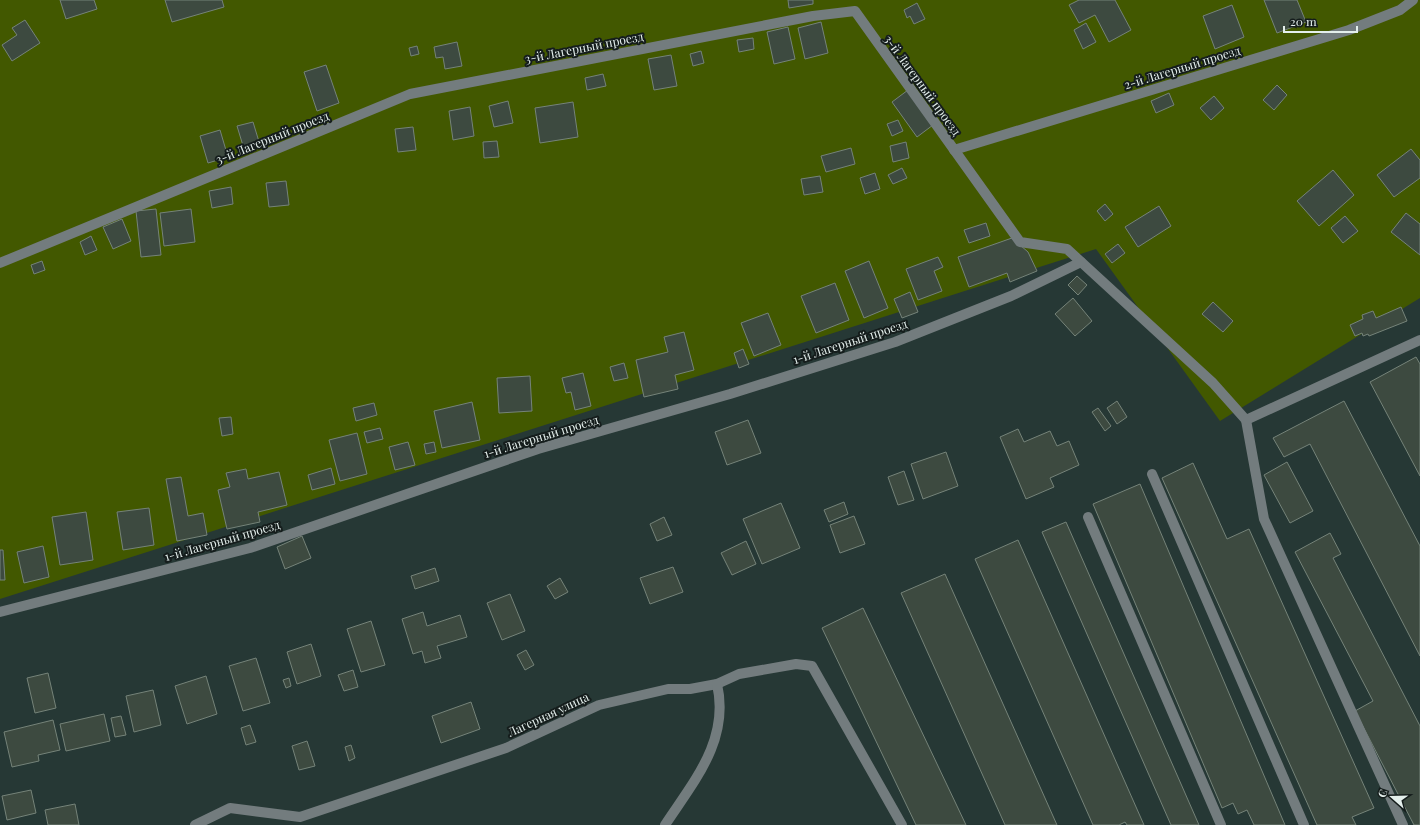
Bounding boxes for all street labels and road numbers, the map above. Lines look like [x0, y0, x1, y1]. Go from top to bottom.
street label: 3-й Лагерный проезд [523, 28, 645, 66]
street label: 3-й Лагерный проезд [881, 32, 965, 139]
street label: 2-й Лагерный проезд [1122, 41, 1243, 92]
street label: 3-й Лагерный проезд [213, 107, 331, 167]
street label: 1-й Лагерный проезд [791, 315, 910, 367]
street label: 1-й Лагерный проезд [482, 411, 601, 461]
street label: 1-й Лагерный проезд [162, 516, 282, 564]
street label: Лагерная улица [504, 688, 591, 740]

